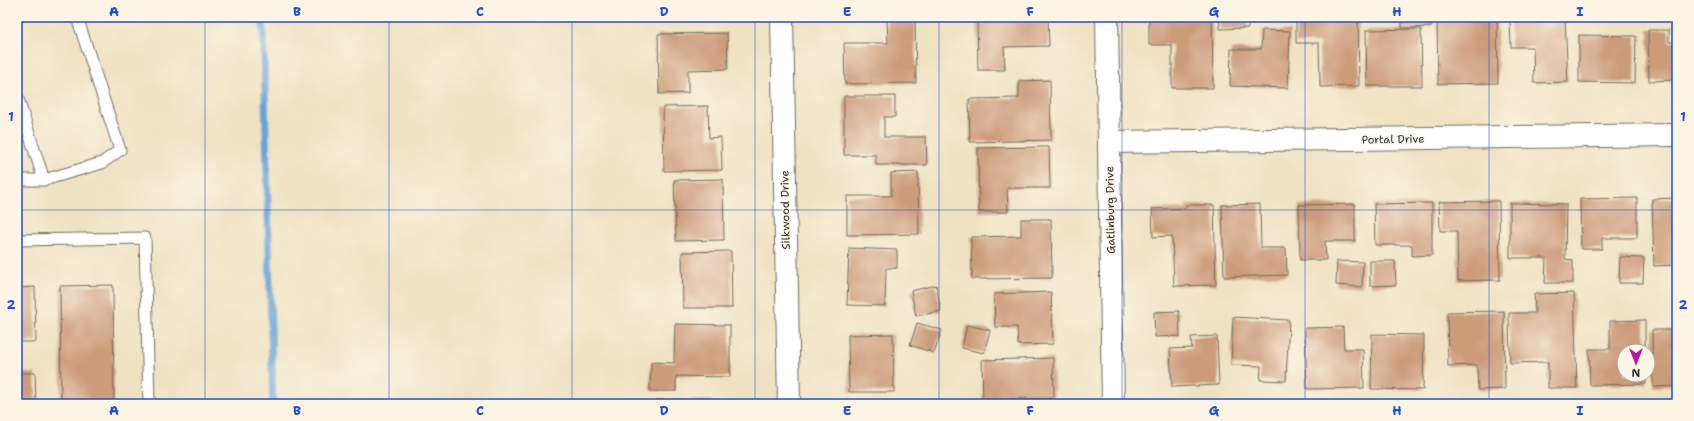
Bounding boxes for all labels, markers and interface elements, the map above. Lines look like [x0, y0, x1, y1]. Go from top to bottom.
text: A [109, 3, 119, 20]
text: B [293, 3, 301, 20]
text: C [476, 3, 484, 20]
text: D [659, 3, 669, 20]
text: E [843, 3, 852, 20]
text: F [1026, 3, 1034, 20]
text: G [1209, 3, 1220, 20]
text: H [1392, 3, 1402, 20]
text: I [1576, 3, 1584, 20]
text: 1 [8, 108, 14, 125]
text: 1 [1680, 108, 1686, 125]
street label: Portal Drive [1361, 131, 1425, 148]
street label: Gatlinburg Drive [1102, 166, 1119, 254]
street label: Silkwood Drive [777, 170, 794, 250]
text: 2 [6, 296, 16, 313]
text: 2 [1678, 296, 1688, 313]
north arrow [1616, 343, 1656, 383]
text: N [1631, 365, 1640, 380]
text: A [109, 402, 119, 419]
text: B [293, 402, 301, 419]
text: C [476, 402, 484, 419]
text: D [659, 402, 669, 419]
text: E [843, 402, 852, 419]
text: F [1026, 402, 1034, 419]
text: G [1209, 402, 1220, 419]
text: H [1392, 402, 1402, 419]
text: I [1576, 402, 1584, 419]

